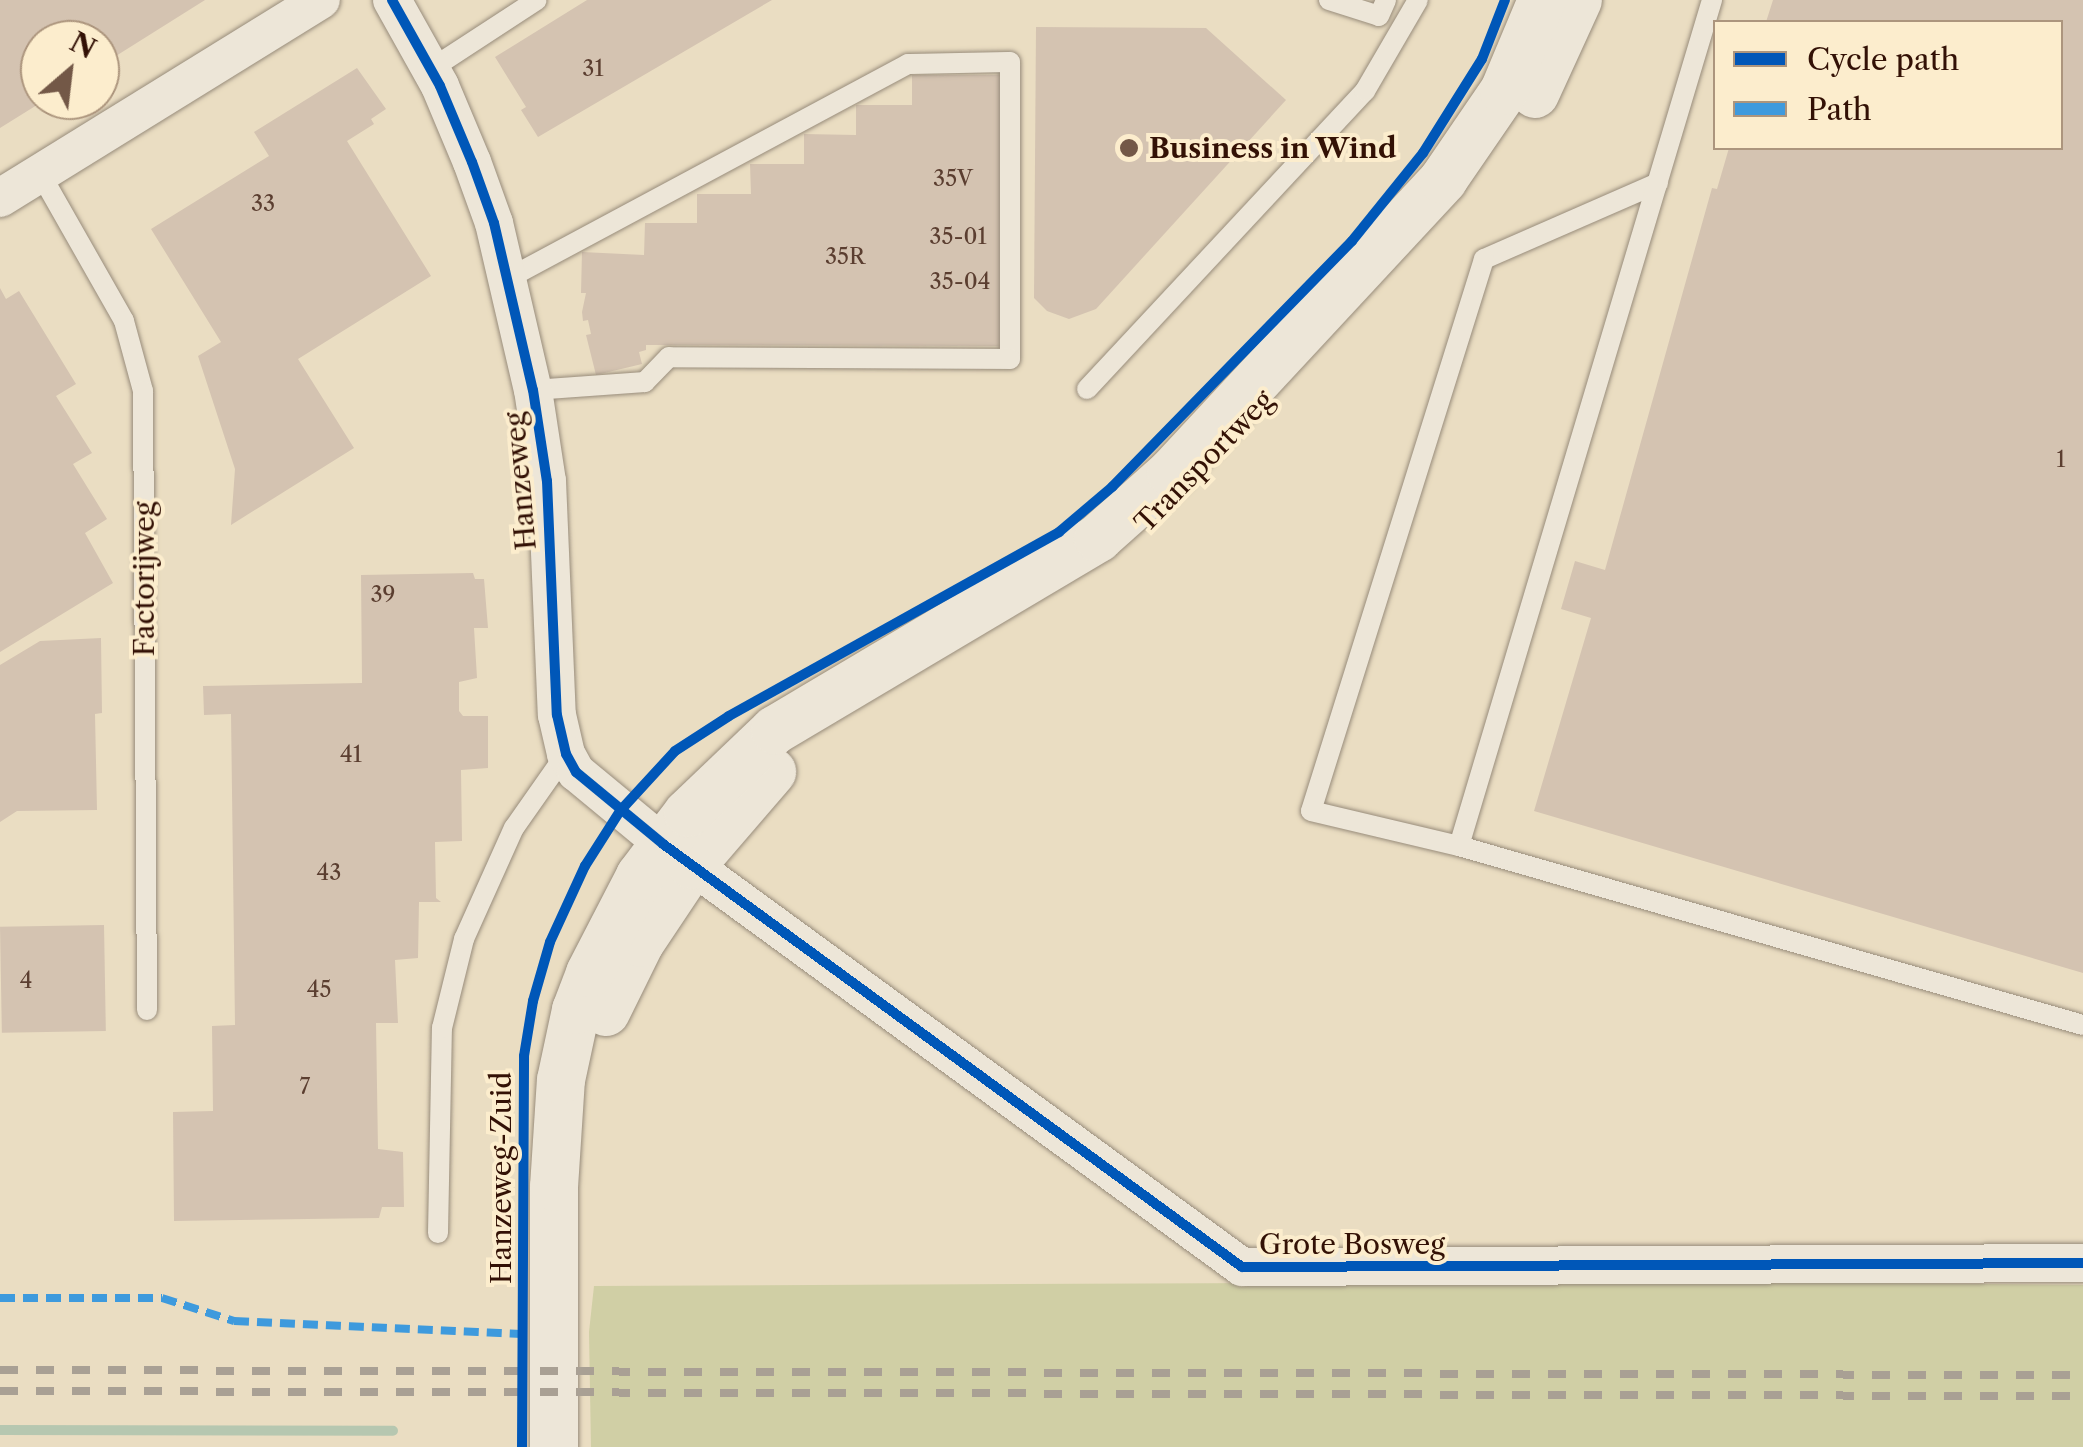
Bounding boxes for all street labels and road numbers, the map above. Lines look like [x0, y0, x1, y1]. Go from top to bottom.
street label: Transportweg [1128, 383, 1280, 539]
street label: Hanzeweg [497, 410, 543, 552]
street label: Factorijweg [127, 502, 161, 656]
street label: Hanzeweg-Zuid [484, 1072, 518, 1284]
street label: Grote Bosweg [1259, 1227, 1445, 1261]

